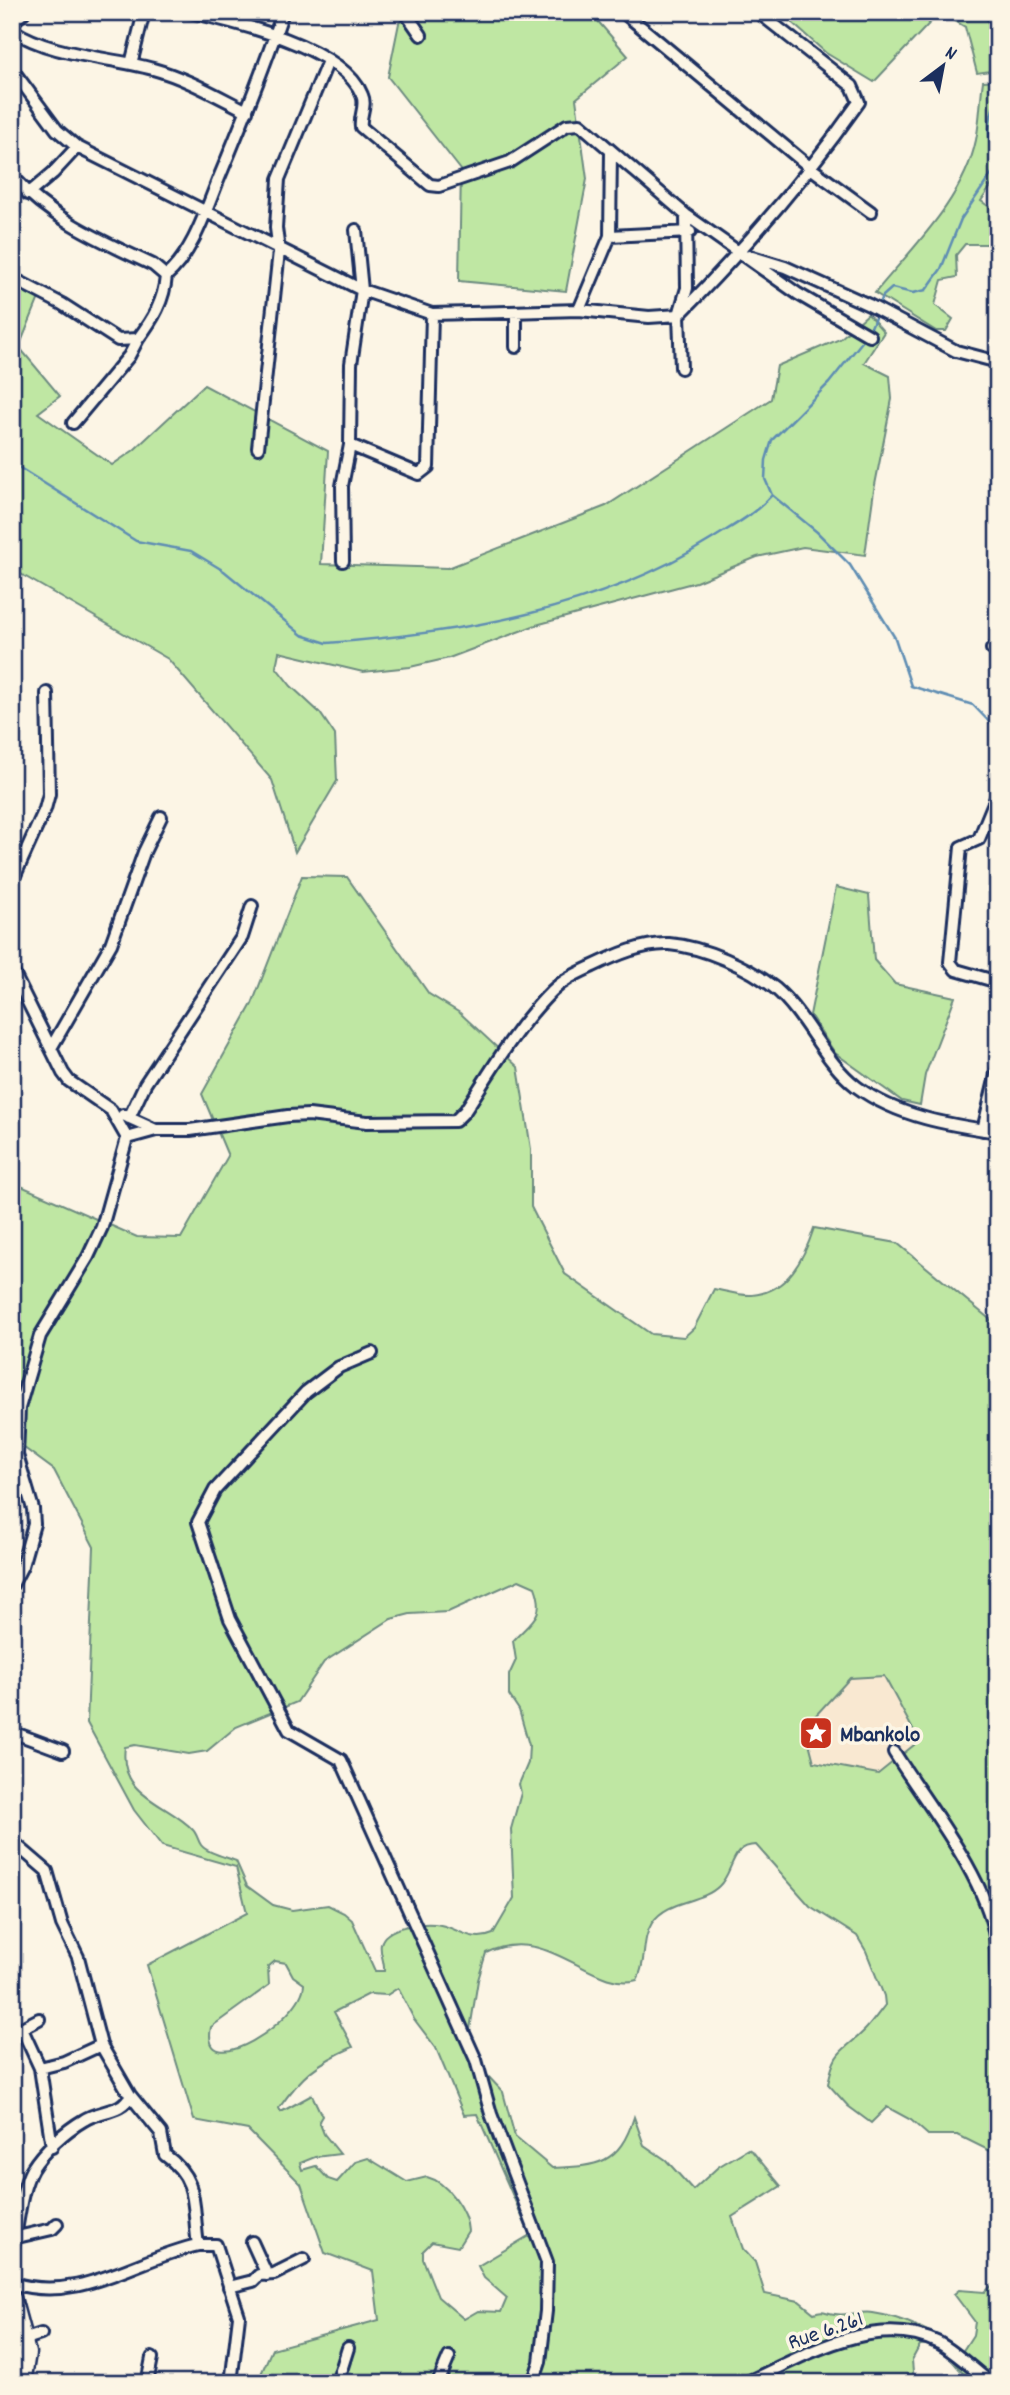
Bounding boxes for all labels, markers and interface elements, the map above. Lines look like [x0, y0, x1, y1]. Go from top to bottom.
north arrow [908, 32, 978, 102]
text: N [939, 41, 961, 68]
place icon: Mbankolo [797, 1714, 835, 1752]
place label: Mbankolo [840, 1720, 920, 1753]
street label: Rue 6.261 [784, 2304, 868, 2361]

